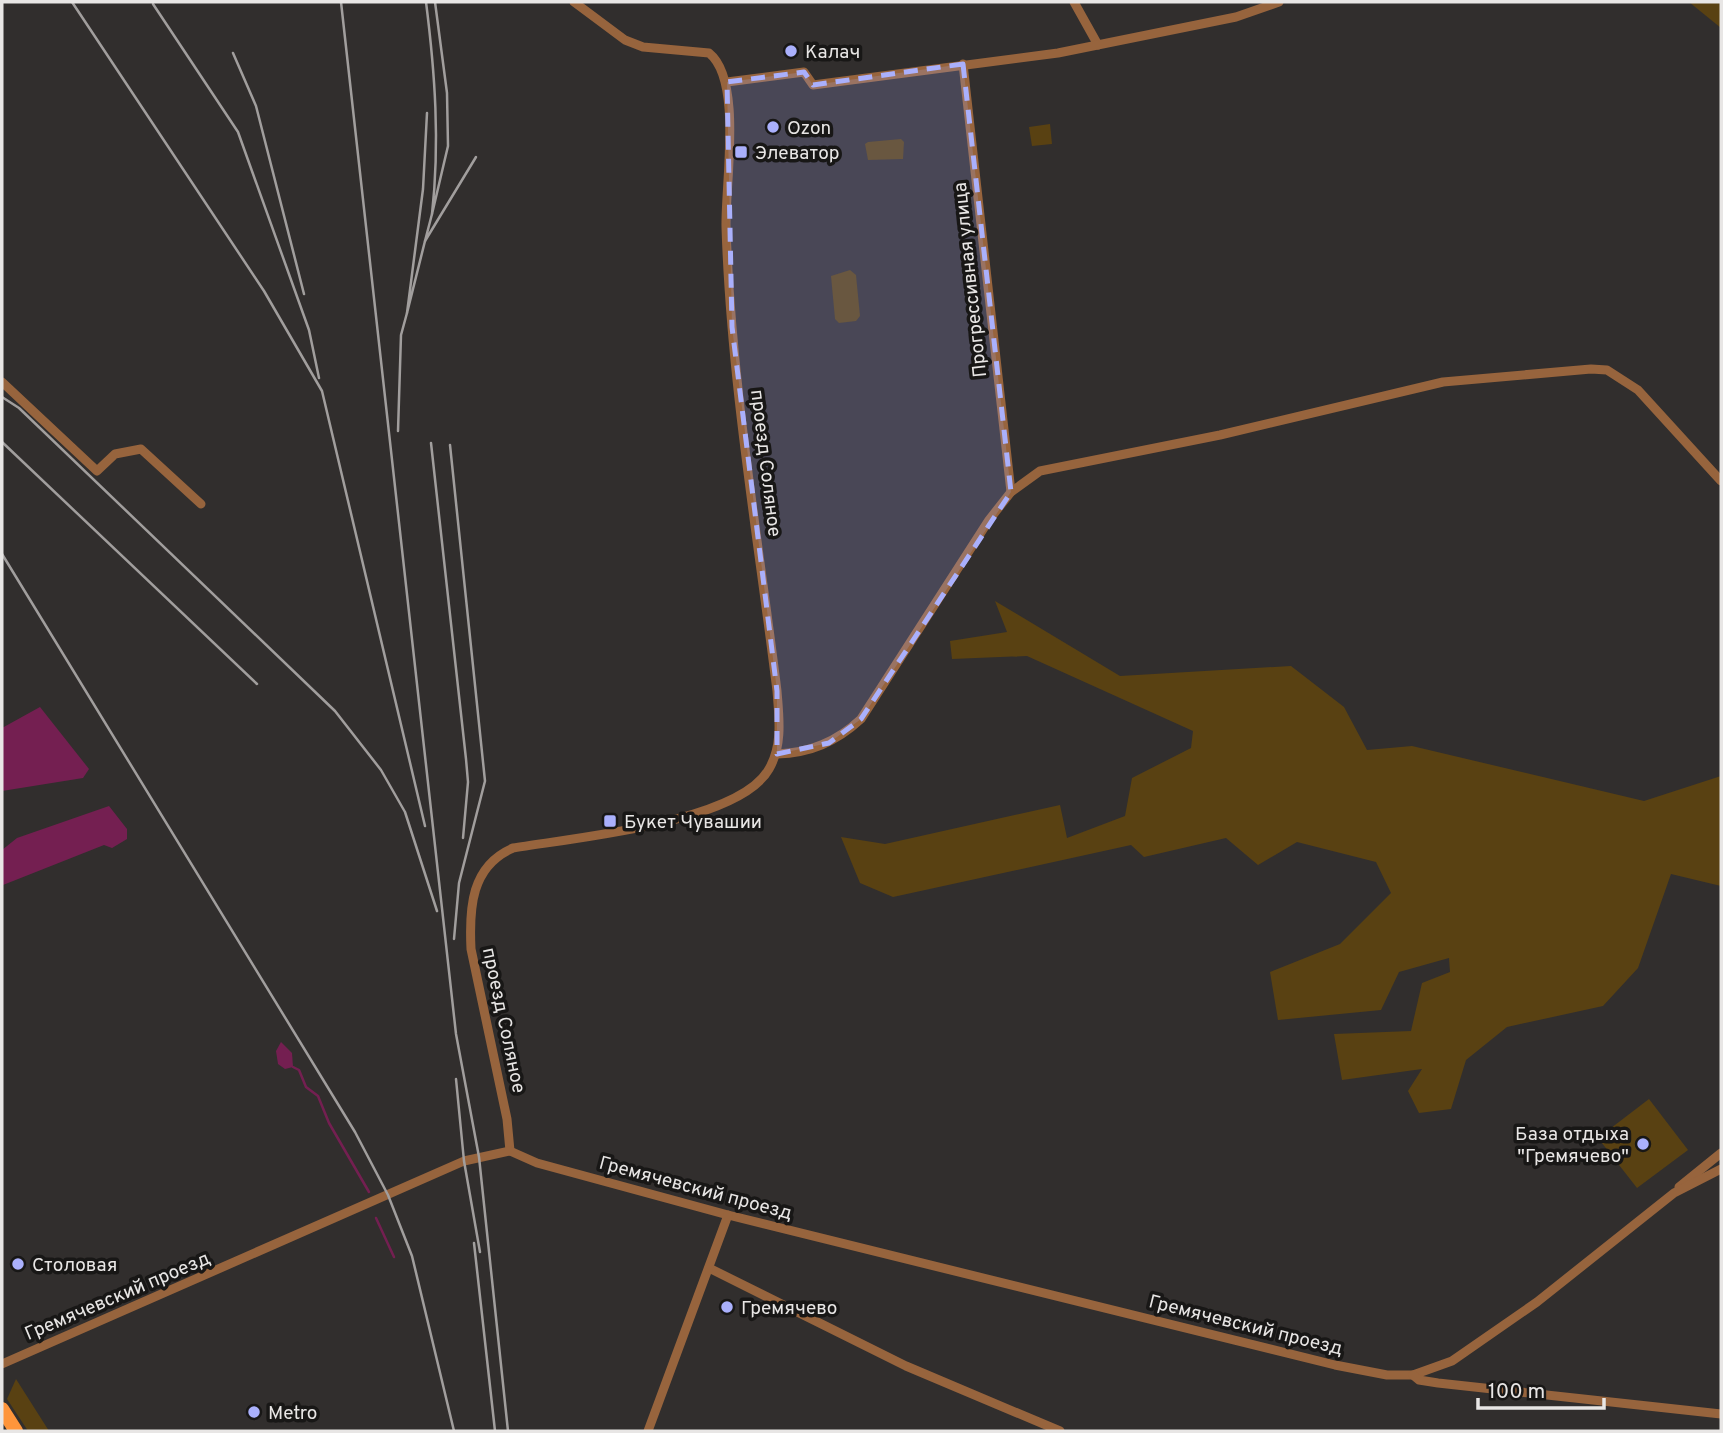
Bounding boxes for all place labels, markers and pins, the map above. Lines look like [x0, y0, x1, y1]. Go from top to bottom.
place label: Калач [805, 41, 860, 65]
marker: Калач [783, 43, 799, 59]
place label: Ozon [787, 117, 831, 141]
marker: Ozon [765, 119, 781, 135]
place label: Элеватор [755, 142, 840, 166]
marker: Элеватор [733, 144, 749, 160]
place label: Букет Чувашии [624, 811, 762, 835]
marker: Букет Чувашии [602, 813, 618, 829]
place label: База отдыха "Гремячево" [1515, 1123, 1629, 1169]
marker: База отдыха "Гремячево" [1635, 1136, 1651, 1152]
place label: Столовая [32, 1254, 117, 1278]
marker: Столовая [10, 1256, 26, 1272]
place label: Гремячево [741, 1297, 837, 1321]
marker: Гремячево [719, 1299, 735, 1315]
place label: Metro [268, 1402, 317, 1426]
marker: Metro [246, 1404, 262, 1420]

